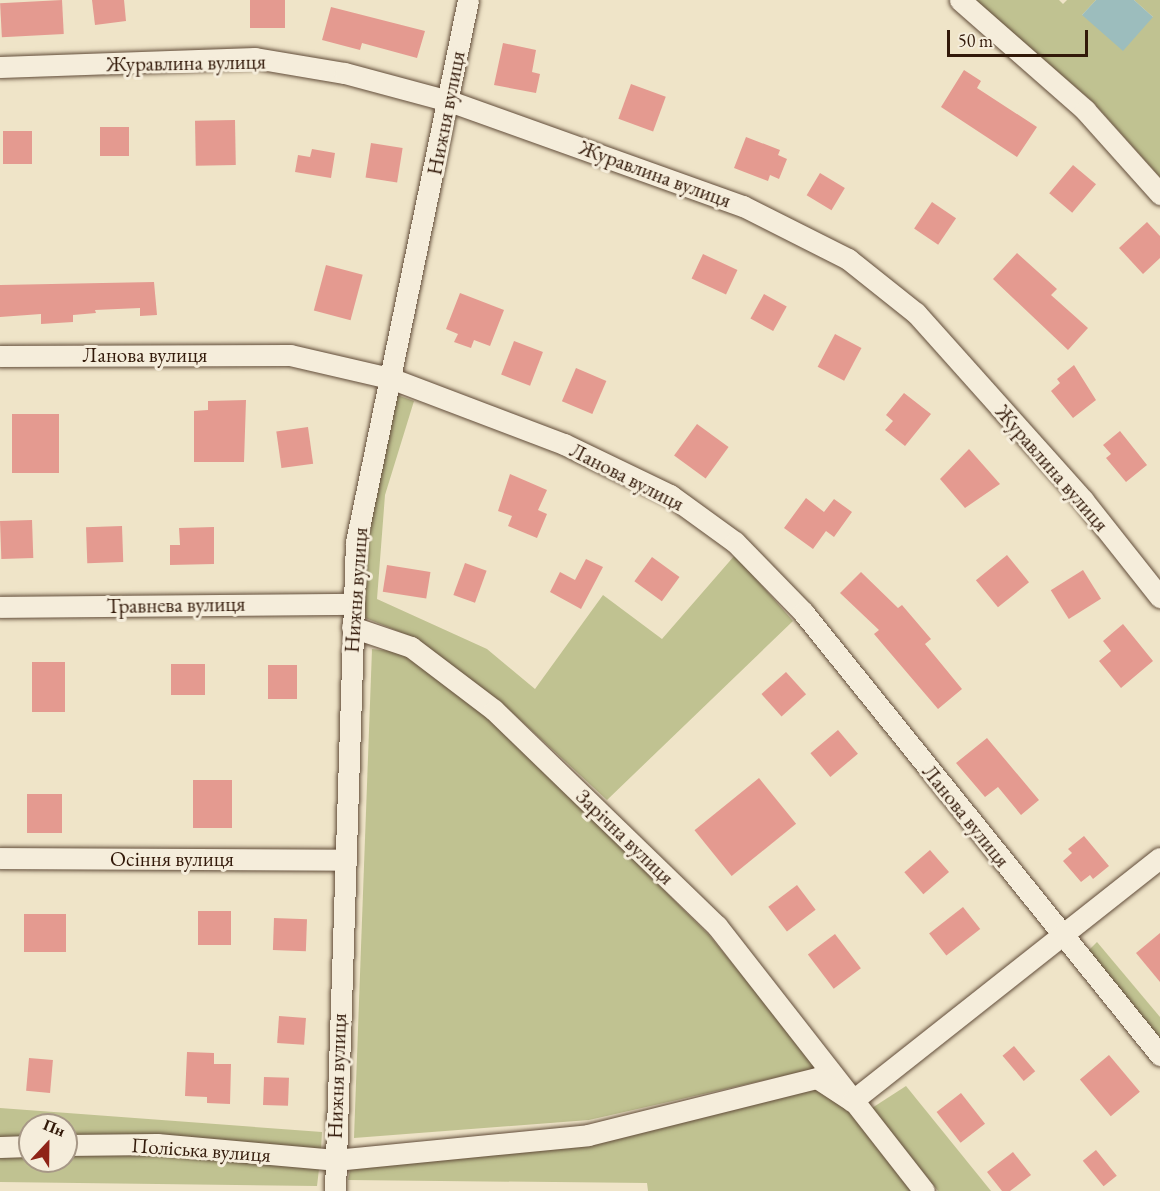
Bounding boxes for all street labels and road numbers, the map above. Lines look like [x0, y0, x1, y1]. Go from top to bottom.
street label: Журавлина вулиця [106, 49, 266, 77]
street label: Нижня вулиця [422, 49, 470, 177]
street label: Журавлина вулиця [576, 135, 734, 213]
street label: Ланова вулиця [83, 342, 207, 368]
street label: Журавлина вулиця [990, 399, 1114, 537]
street label: Ланова вулиця [566, 437, 688, 517]
street label: Нижня вулиця [339, 526, 373, 654]
street label: Травнева вулиця [106, 591, 246, 619]
street label: Ланова вулиця [917, 760, 1015, 872]
street label: Зарічна вулиця [571, 784, 679, 890]
street label: Осіння вулиця [110, 846, 234, 872]
street label: Нижня вулиця [322, 1013, 352, 1139]
street label: Поліська вулиця [130, 1133, 272, 1167]

